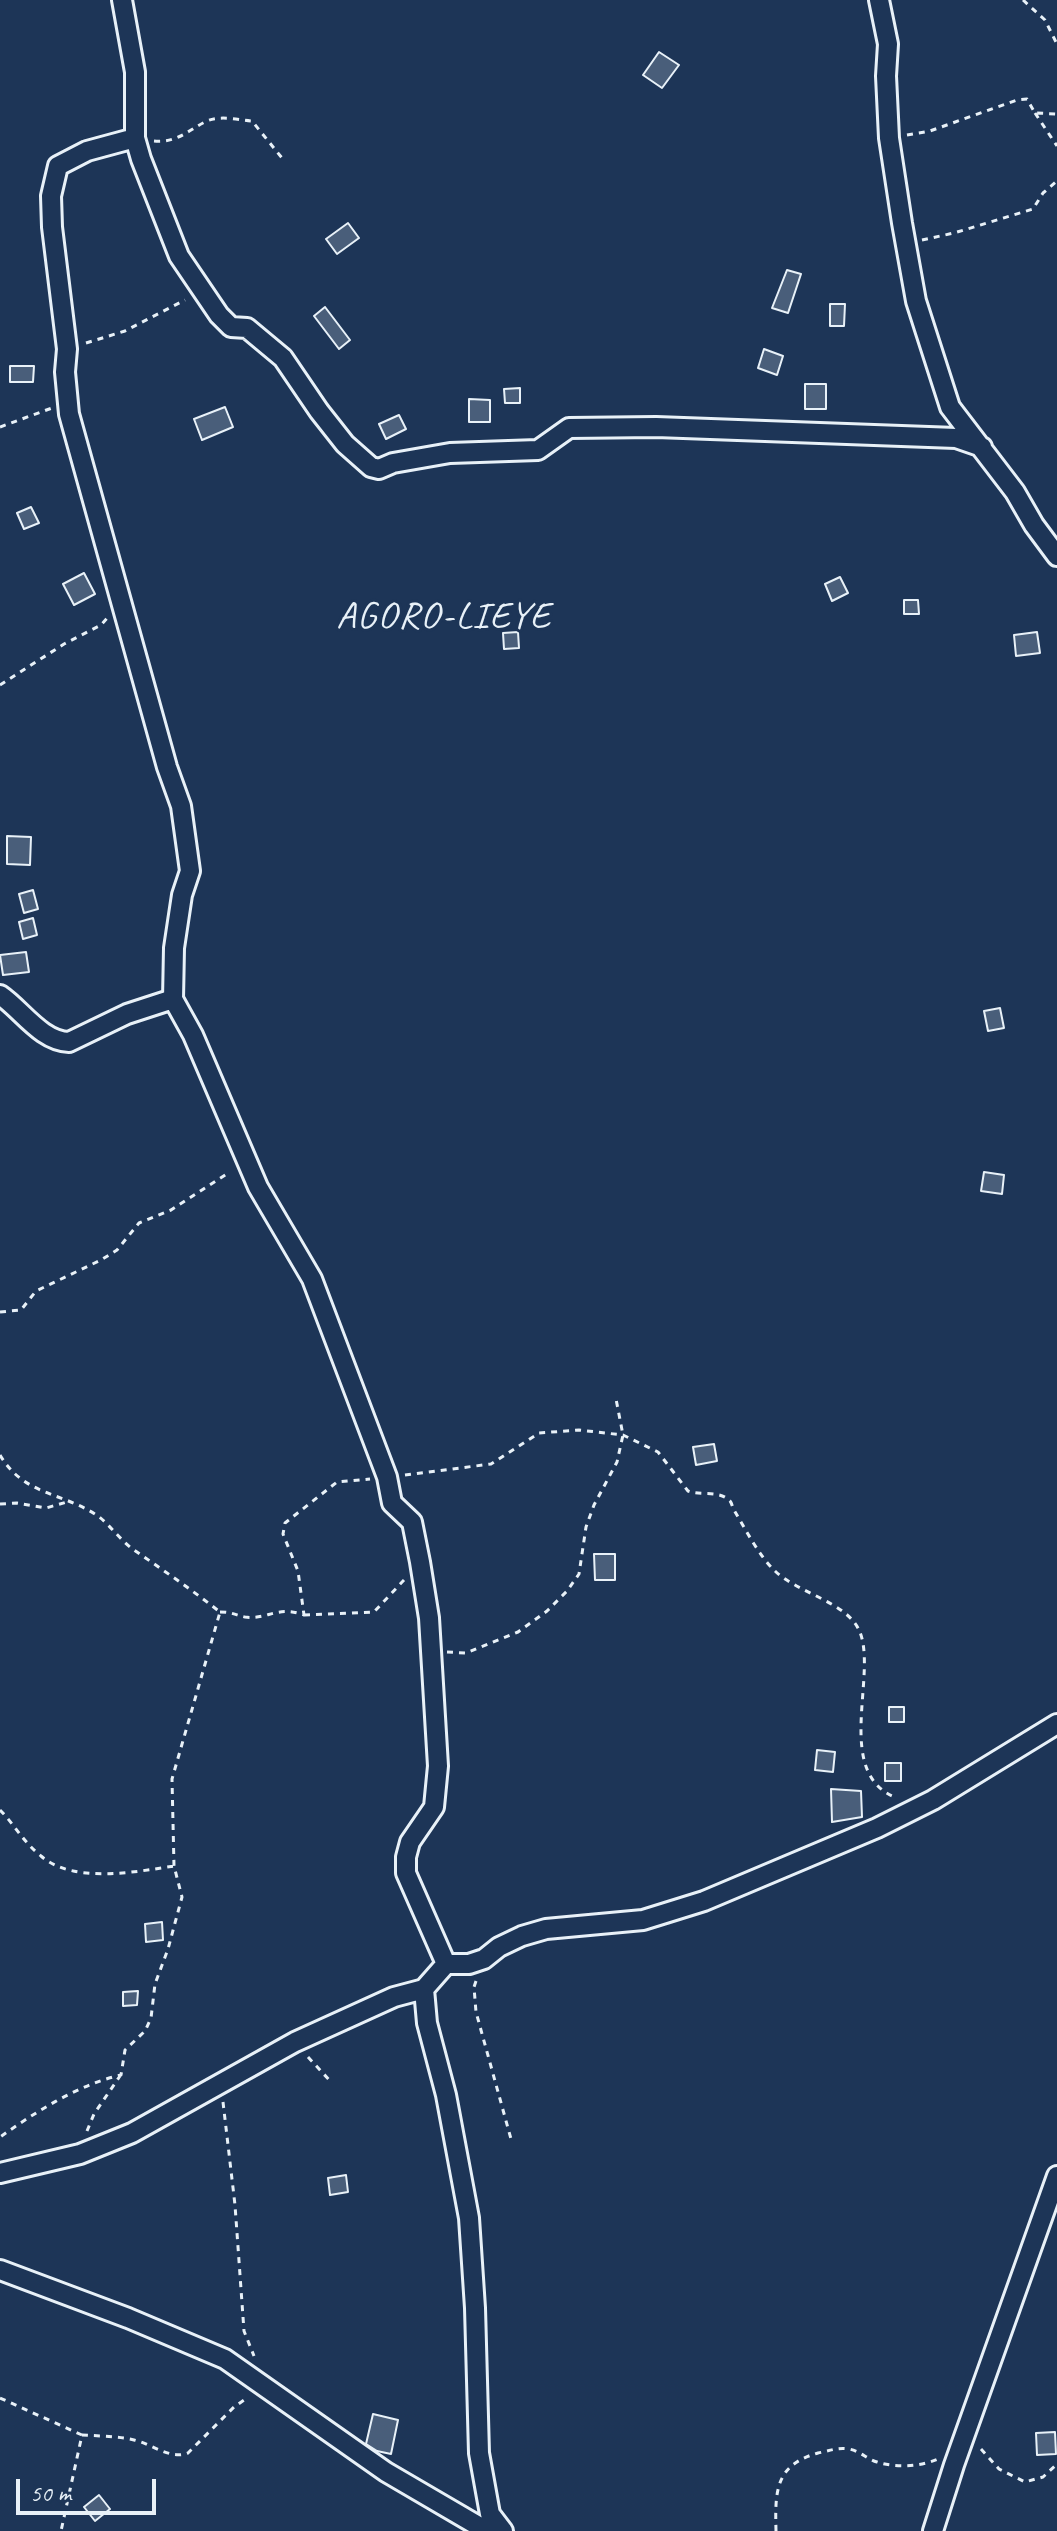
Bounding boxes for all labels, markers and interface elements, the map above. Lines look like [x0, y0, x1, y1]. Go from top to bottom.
district label: AGORO-LIEYE [336, 594, 552, 640]
scale bar [20, 2463, 160, 2513]
text: 50 m [30, 2478, 71, 2508]

